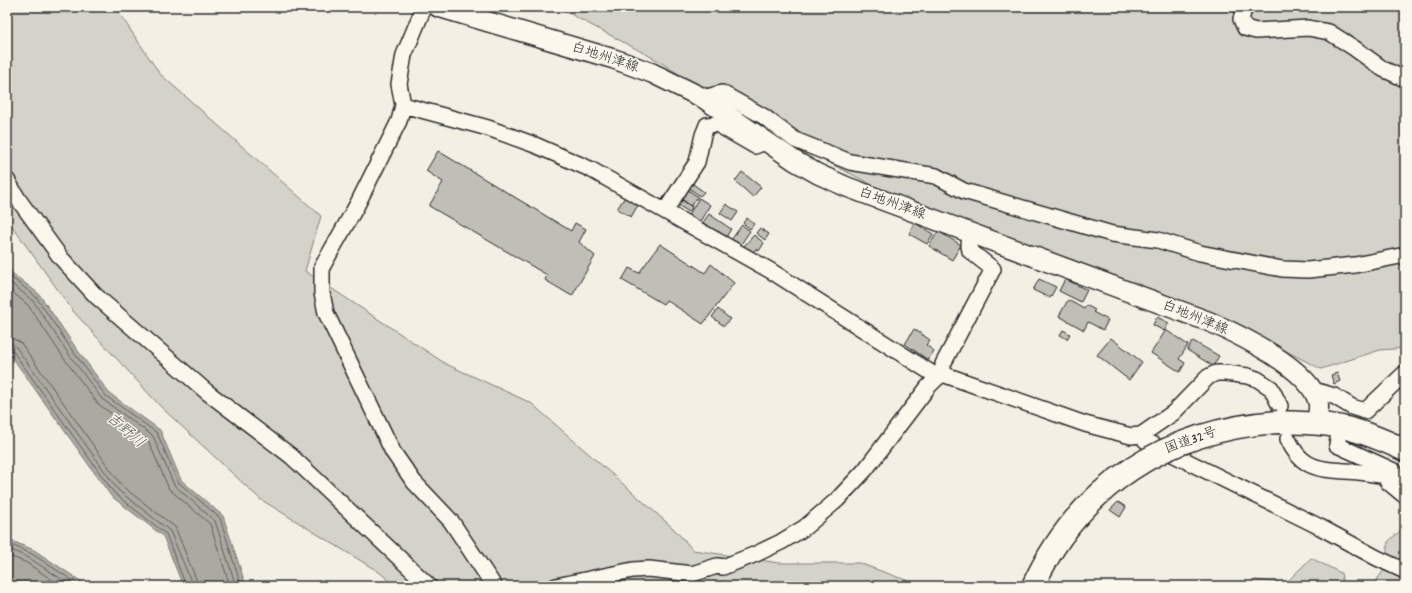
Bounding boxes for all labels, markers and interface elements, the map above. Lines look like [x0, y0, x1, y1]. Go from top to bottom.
street label: 白地州津線 [569, 38, 641, 78]
street label: 白地州津線 [856, 183, 928, 225]
street label: 白地州津線 [1159, 296, 1231, 340]
water label: 吉野川 [101, 408, 149, 454]
street label: 国道32号 [1162, 422, 1220, 460]

